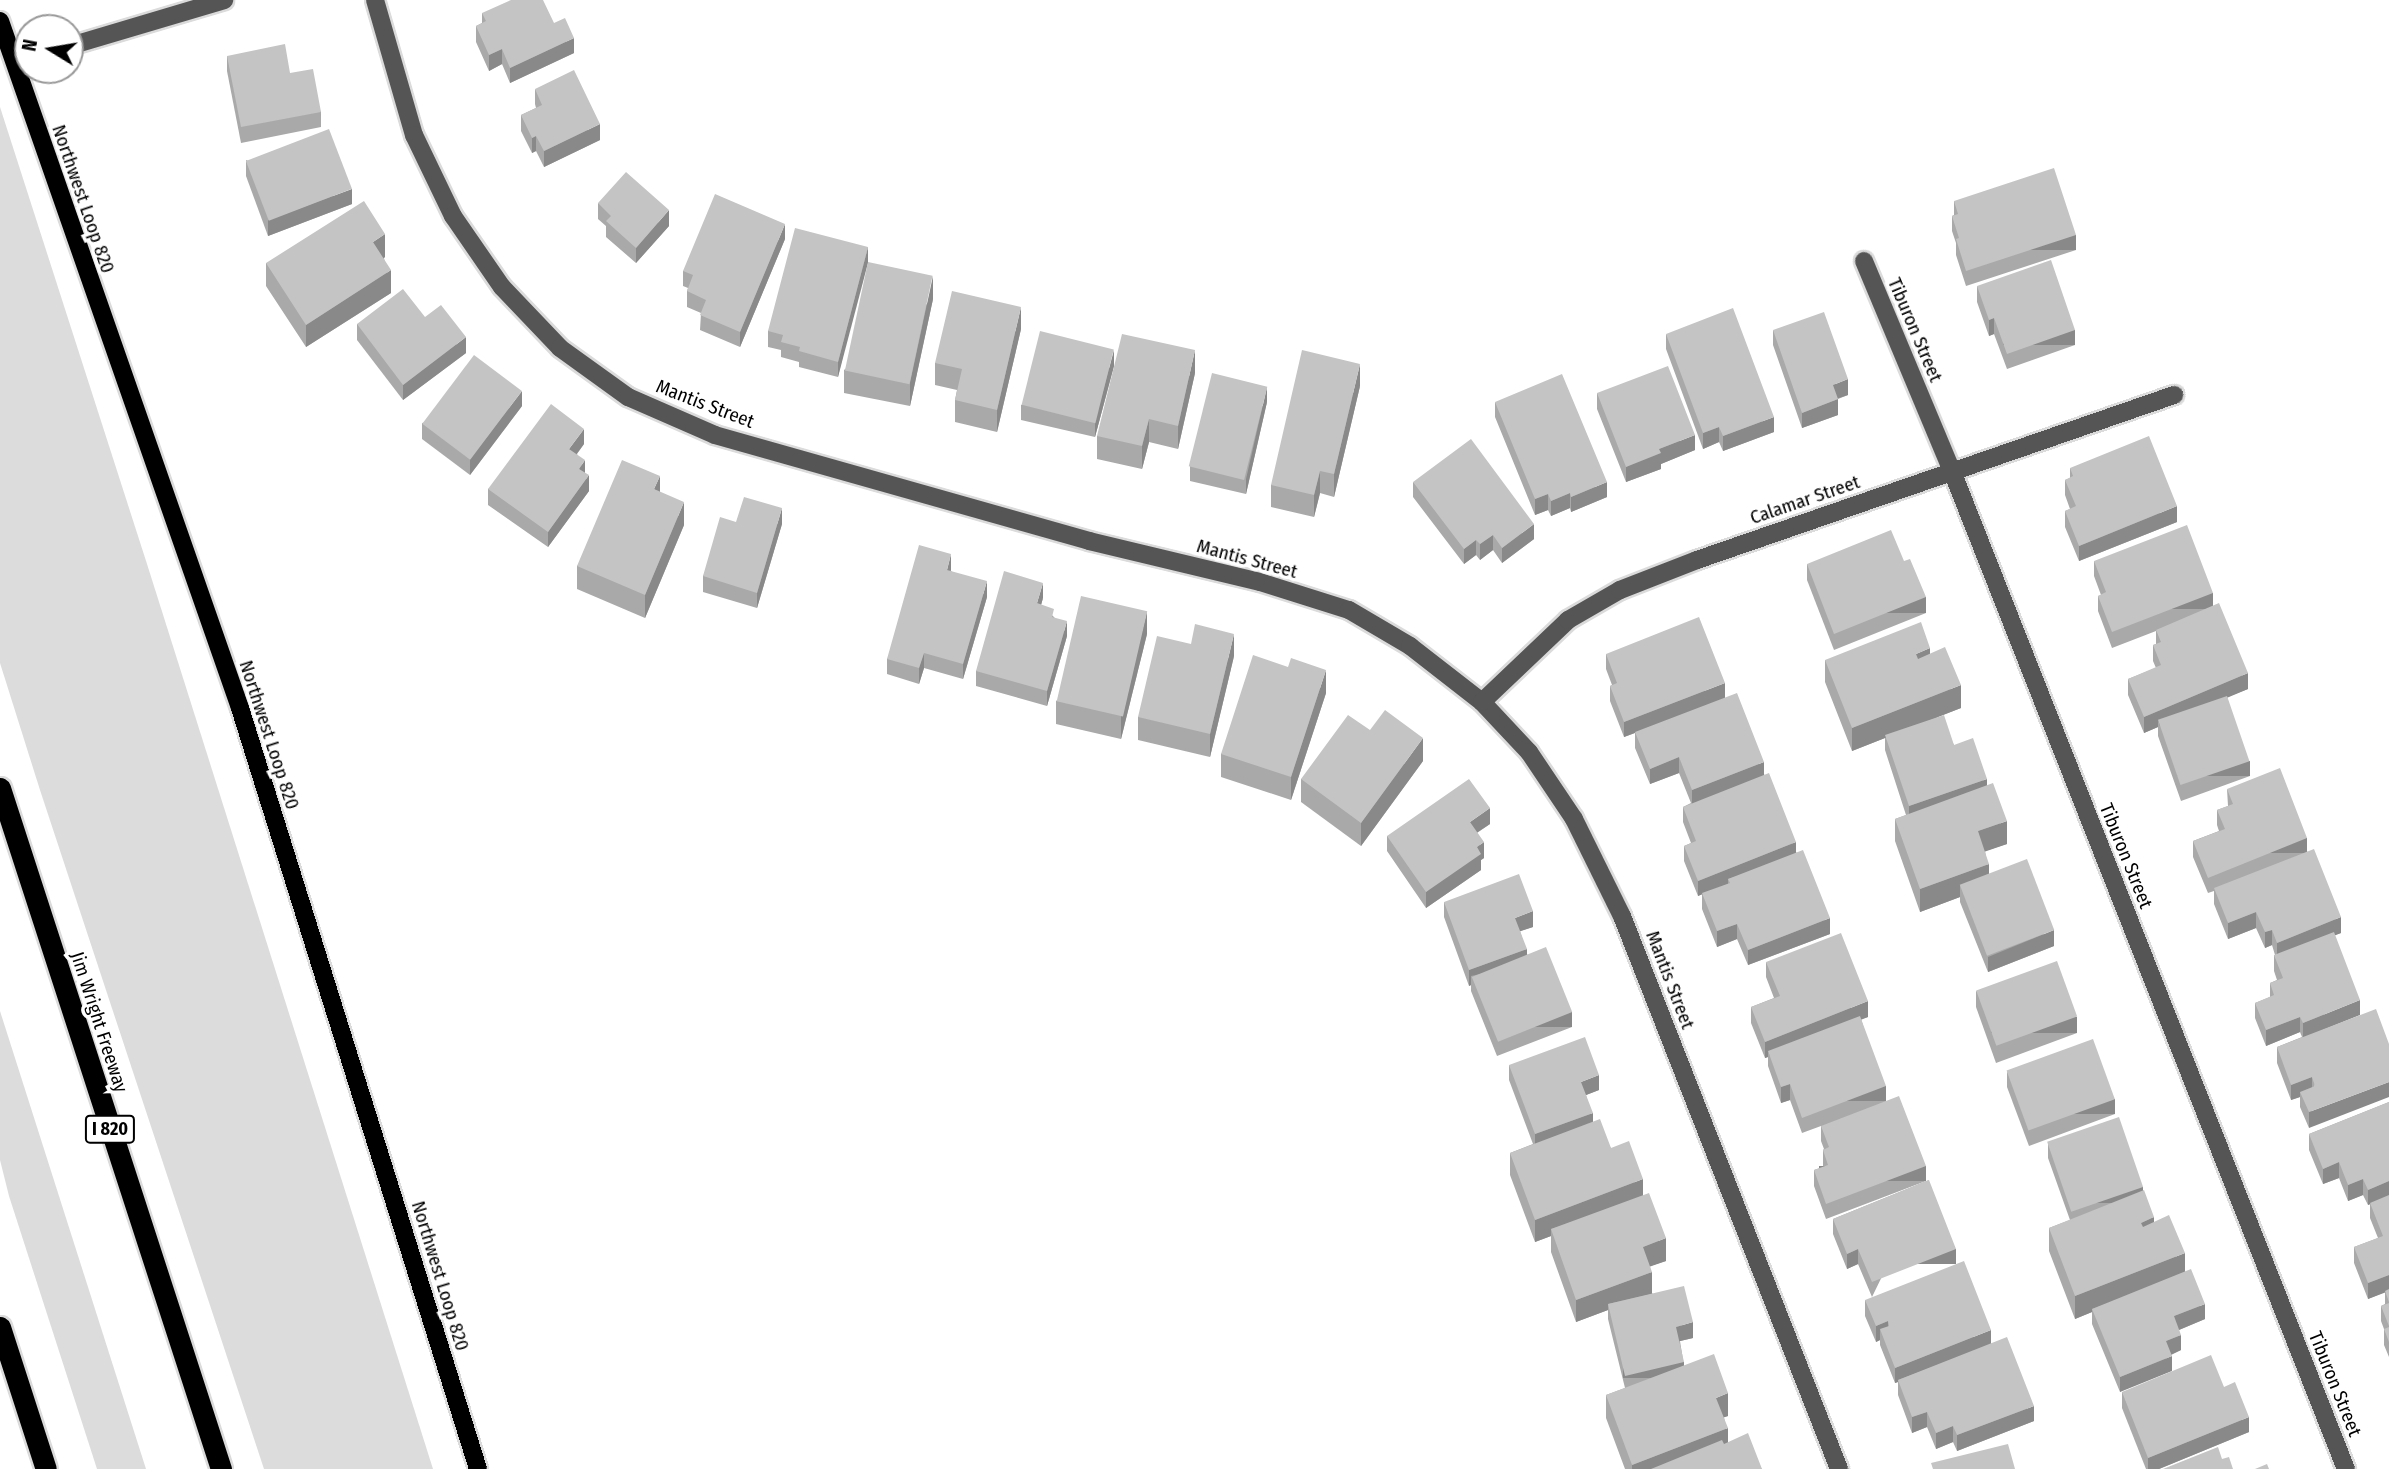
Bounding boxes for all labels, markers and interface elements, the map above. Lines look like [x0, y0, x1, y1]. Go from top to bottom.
north arrow [14, 14, 84, 84]
text: N [17, 38, 42, 53]
street label: Northwest Loop 820 [47, 122, 119, 276]
street label: Tiburon Street [1883, 274, 1947, 386]
street label: Mantis Street [653, 375, 757, 433]
street label: Calamar Street [1747, 471, 1863, 529]
street label: Mantis Street [1194, 535, 1300, 583]
street label: Northwest Loop 820 [234, 658, 304, 812]
street label: Tiburon Street [2095, 800, 2157, 912]
street label: Mantis Street [1641, 928, 1699, 1032]
street label: Jim Wright Freeway [66, 949, 132, 1095]
road number: I 820 [84, 1114, 136, 1144]
street label: Northwest Loop 820 [406, 1198, 474, 1354]
street label: Tiburon Street [2304, 1328, 2366, 1440]

